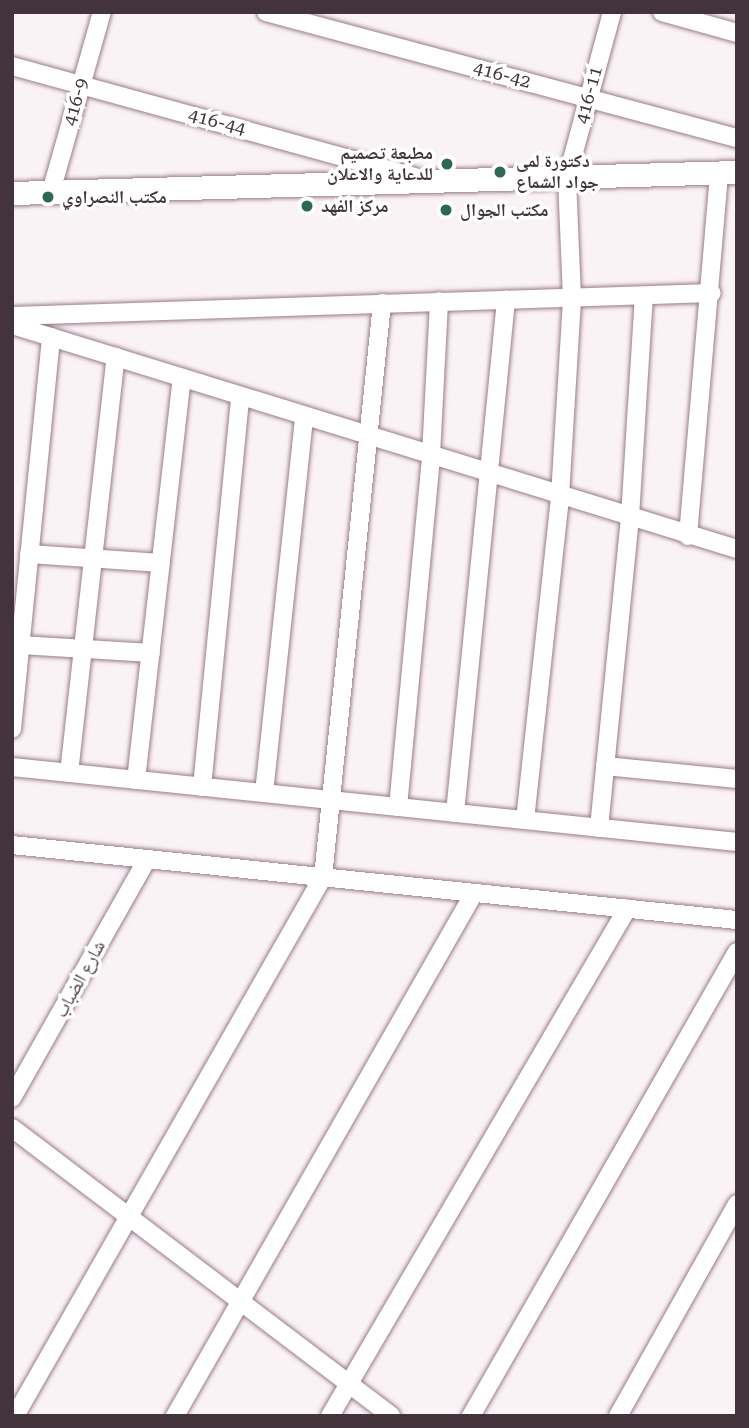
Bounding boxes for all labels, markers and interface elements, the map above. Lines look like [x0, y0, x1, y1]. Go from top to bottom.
street label: 416-42 [471, 57, 533, 93]
street label: 416-11 [571, 64, 607, 126]
street label: 416-9 [59, 76, 93, 128]
street label: 416-44 [186, 104, 248, 140]
place label: مطبعة تصميم للدعاية والاعلان [327, 143, 433, 186]
place label: دكتورة لمى جواد الشماع [516, 151, 599, 194]
marker: مطبعة تصميم للدعاية والاعلان [439, 156, 455, 172]
marker: دكتورة لمى جواد الشماع [490, 162, 510, 182]
place label: مكتب النصراوي [62, 186, 167, 208]
marker: مكتب النصراوي [40, 189, 56, 205]
place label: مركز الفهد [321, 195, 389, 217]
marker: مركز الفهد [299, 198, 315, 214]
place label: مكتب الجوال [460, 199, 548, 221]
marker: مكتب الجوال [438, 202, 454, 218]
street label: شارع الضباب [50, 937, 110, 1021]

